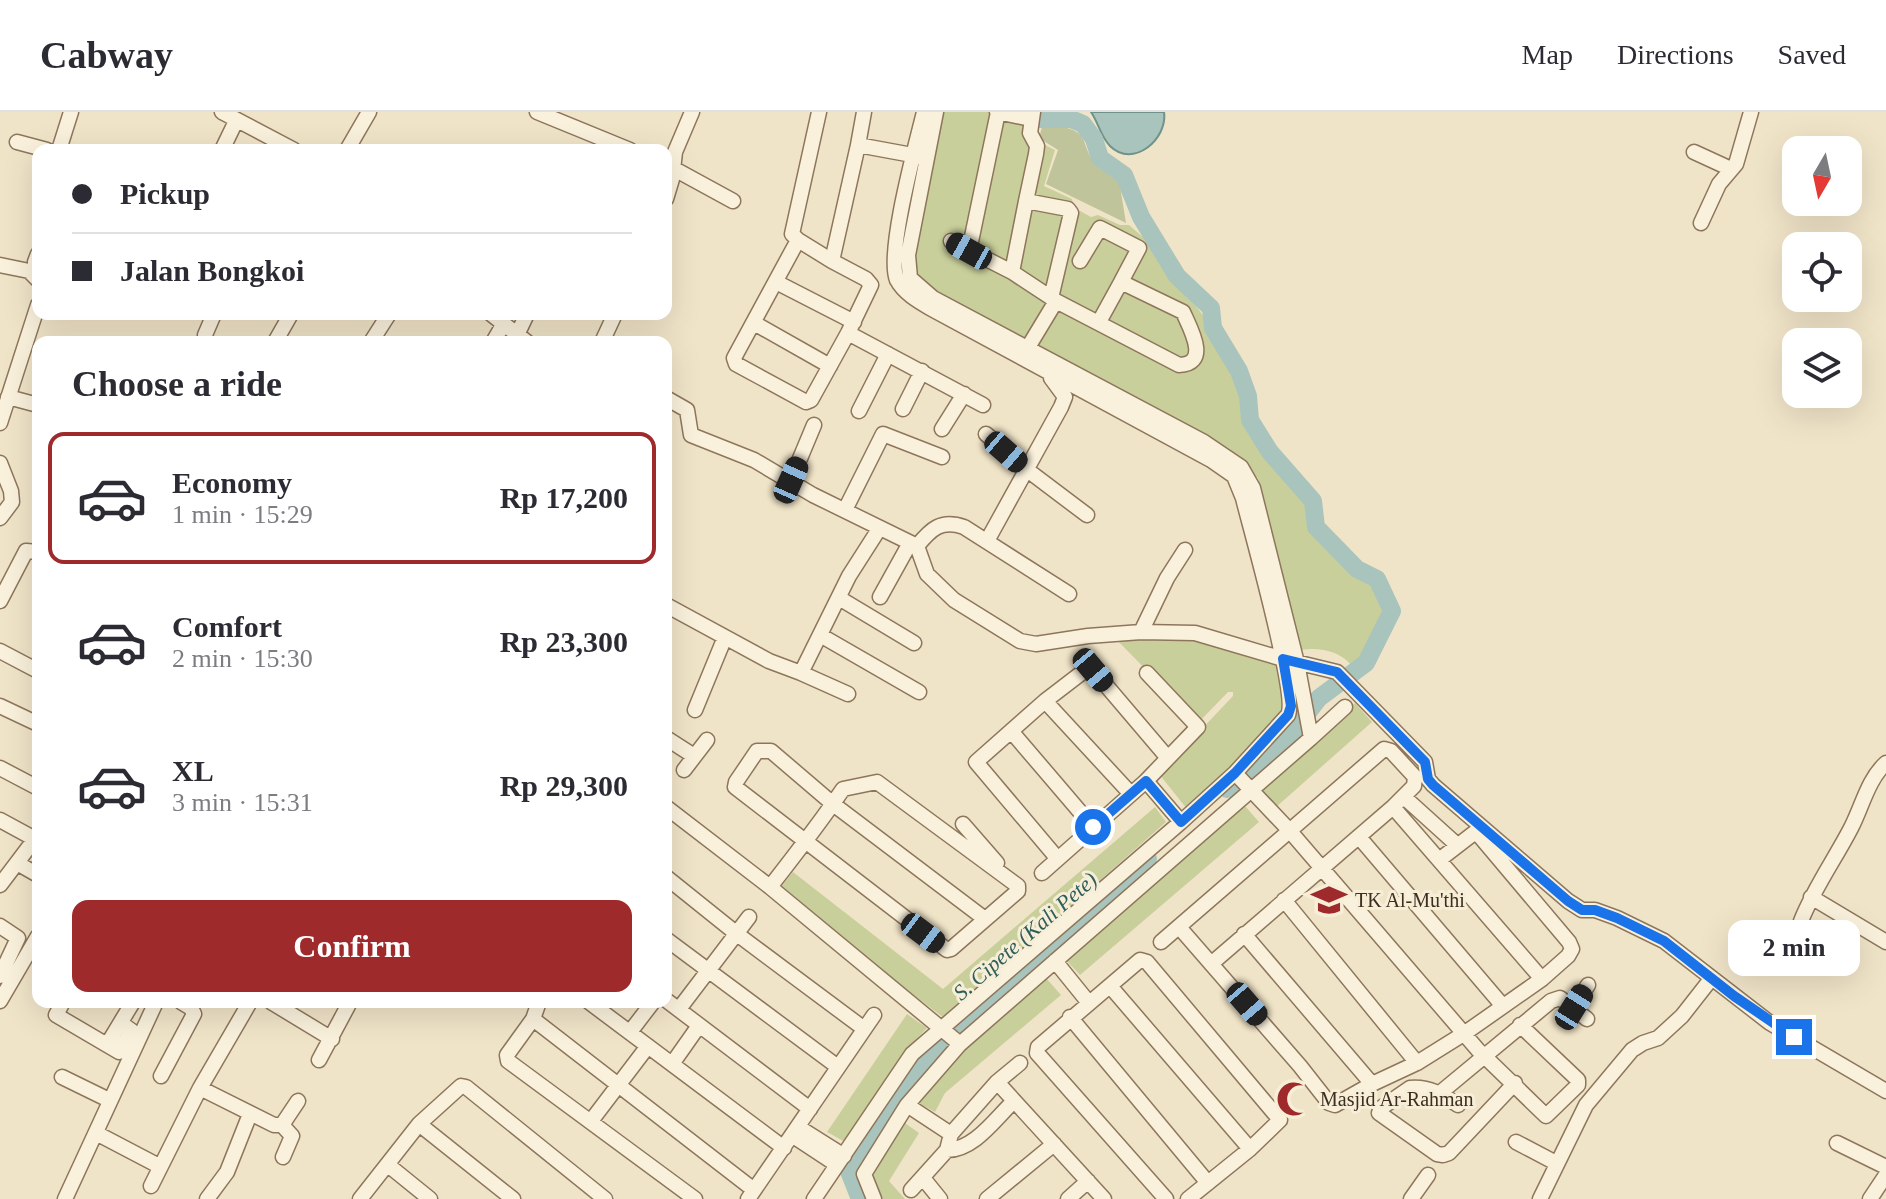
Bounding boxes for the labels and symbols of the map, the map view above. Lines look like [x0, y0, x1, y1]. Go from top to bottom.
north arrow [1782, 136, 1862, 216]
car [942, 229, 996, 273]
car [980, 427, 1032, 477]
car [770, 453, 812, 507]
car [1068, 644, 1118, 696]
route start [1075, 809, 1111, 845]
water label: S. Cipete (Kali Pete) [948, 867, 1102, 1005]
school or university icon: TK Al-Mu'thi [1310, 881, 1348, 919]
place label: TK Al-Mu'thi [1355, 889, 1465, 911]
car [897, 909, 949, 957]
callout: 2 min [1728, 921, 1860, 977]
car [1222, 978, 1272, 1030]
car [1551, 980, 1597, 1034]
route end [1776, 1019, 1812, 1055]
mosque icon: Masjid Ar-Rahman [1275, 1080, 1313, 1118]
place label: Masjid Ar-Rahman [1320, 1088, 1473, 1111]

